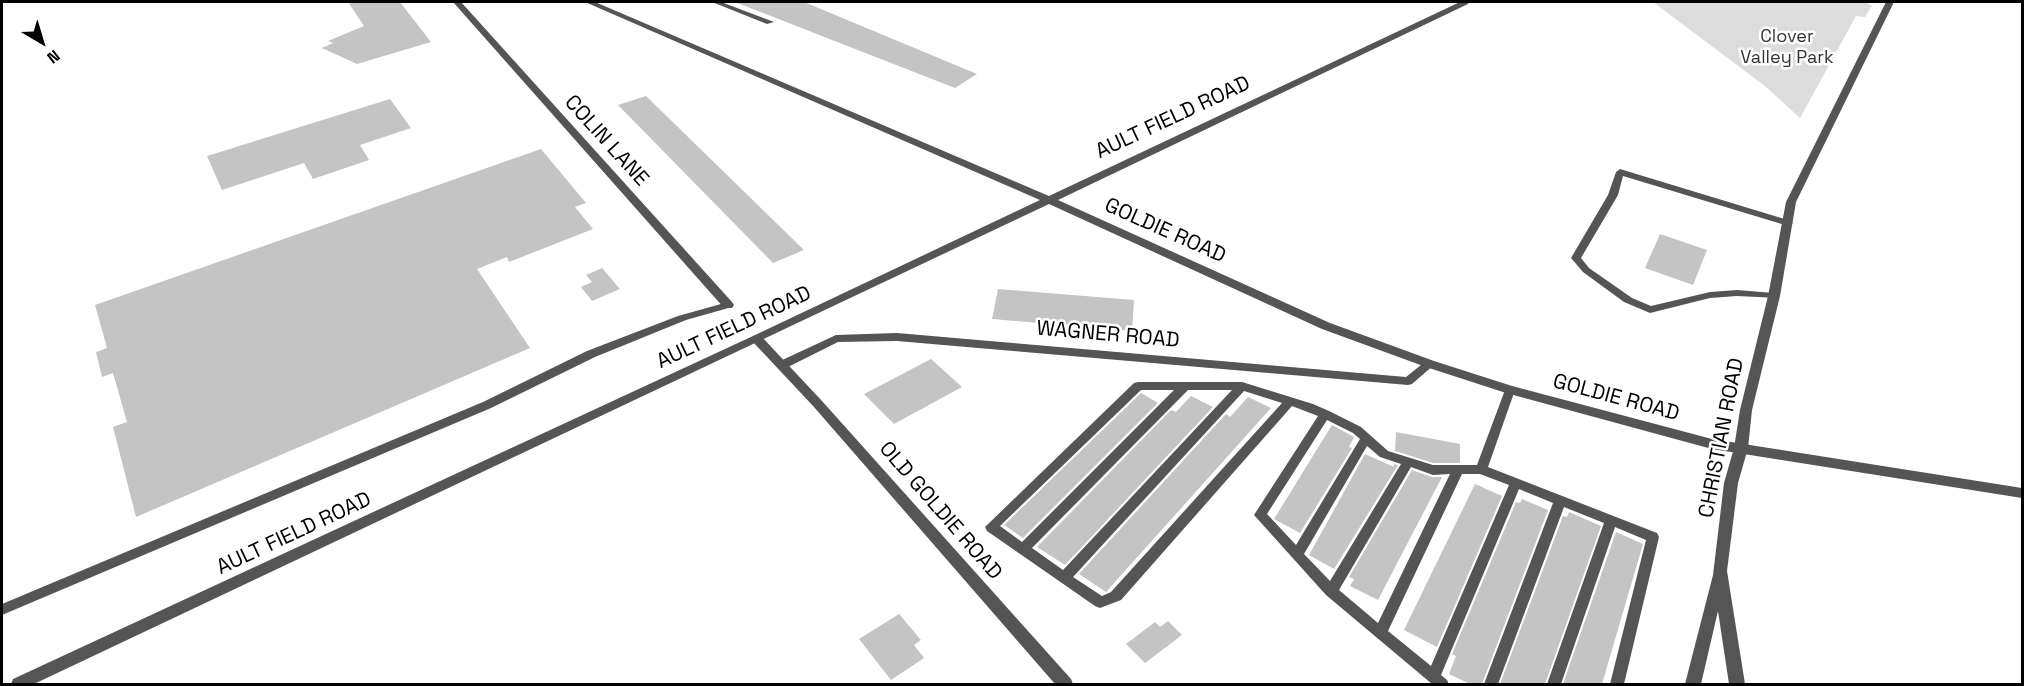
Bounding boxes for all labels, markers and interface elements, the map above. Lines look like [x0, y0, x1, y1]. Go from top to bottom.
north arrow [12, 12, 72, 72]
park label: Clover Valley Park [1740, 26, 1834, 68]
text: N [43, 45, 64, 68]
street label: AULT FIELD ROAD [1092, 71, 1254, 165]
street label: COLIN LANE [559, 90, 653, 192]
street label: GOLDIE ROAD [1101, 193, 1229, 269]
street label: AULT FIELD ROAD [653, 281, 815, 375]
street label: WAGNER ROAD [1035, 316, 1181, 354]
street label: CHRISTIAN ROAD [1694, 356, 1750, 520]
street label: GOLDIE ROAD [1550, 369, 1682, 427]
street label: OLD GOLDIE ROAD [873, 437, 1007, 585]
street label: AULT FIELD ROAD [213, 487, 375, 581]

